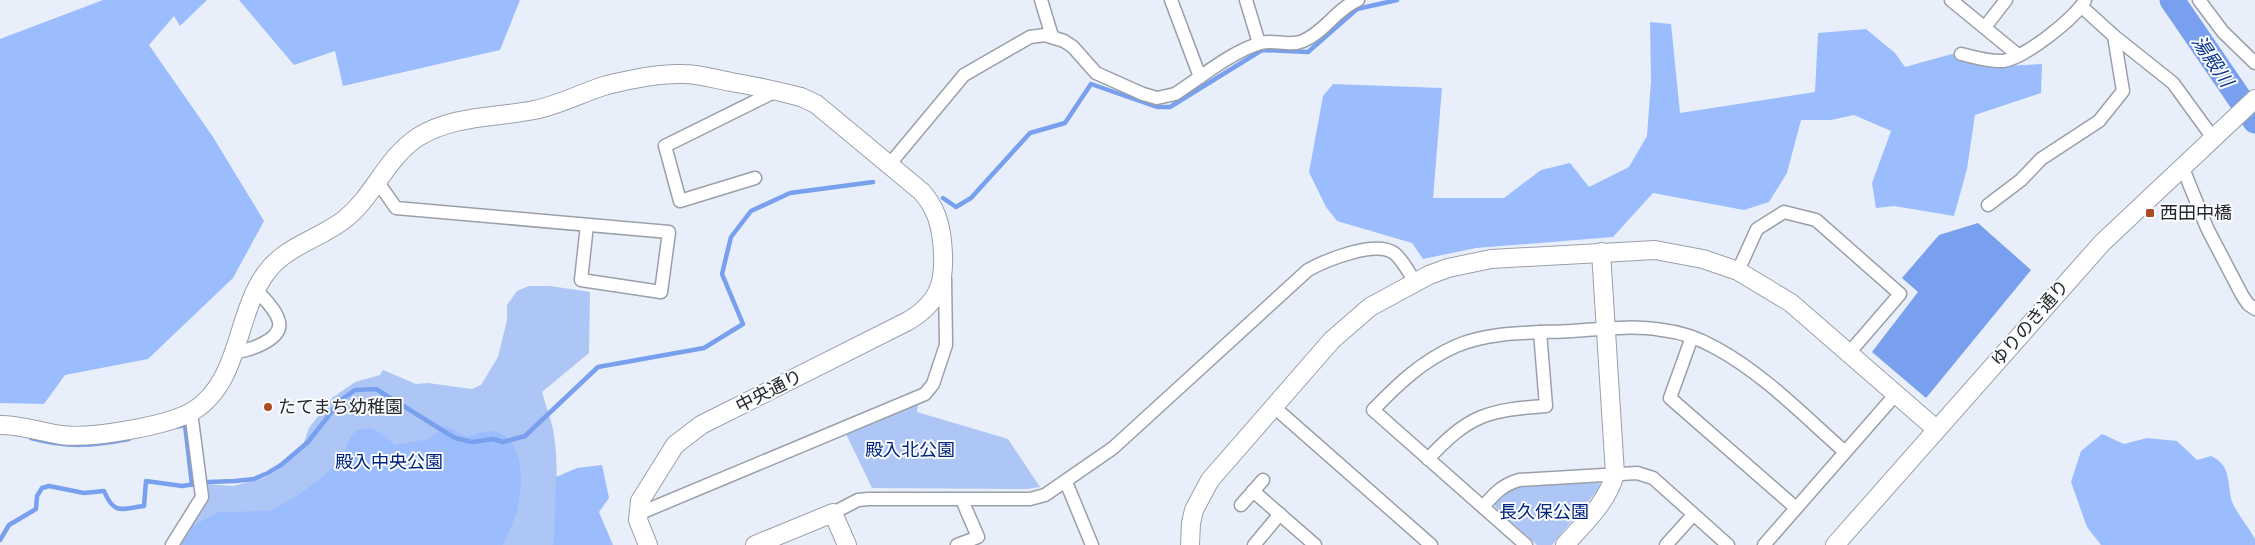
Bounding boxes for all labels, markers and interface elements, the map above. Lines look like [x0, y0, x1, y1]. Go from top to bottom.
water label: 湯殿川 [2187, 31, 2240, 93]
place label: 西田中橋 [2160, 201, 2232, 224]
marker: 西田中橋 [2144, 207, 2156, 219]
street label: ゆりのき通り [1986, 275, 2074, 371]
street label: 中央通り [731, 364, 806, 417]
place label: たてまち幼稚園 [278, 395, 403, 418]
marker: たてまち幼稚園 [262, 401, 274, 413]
park label: 殿入北公園 [865, 438, 955, 461]
park label: 殿入中央公園 [335, 450, 443, 473]
park label: 長久保公園 [1499, 500, 1589, 523]

